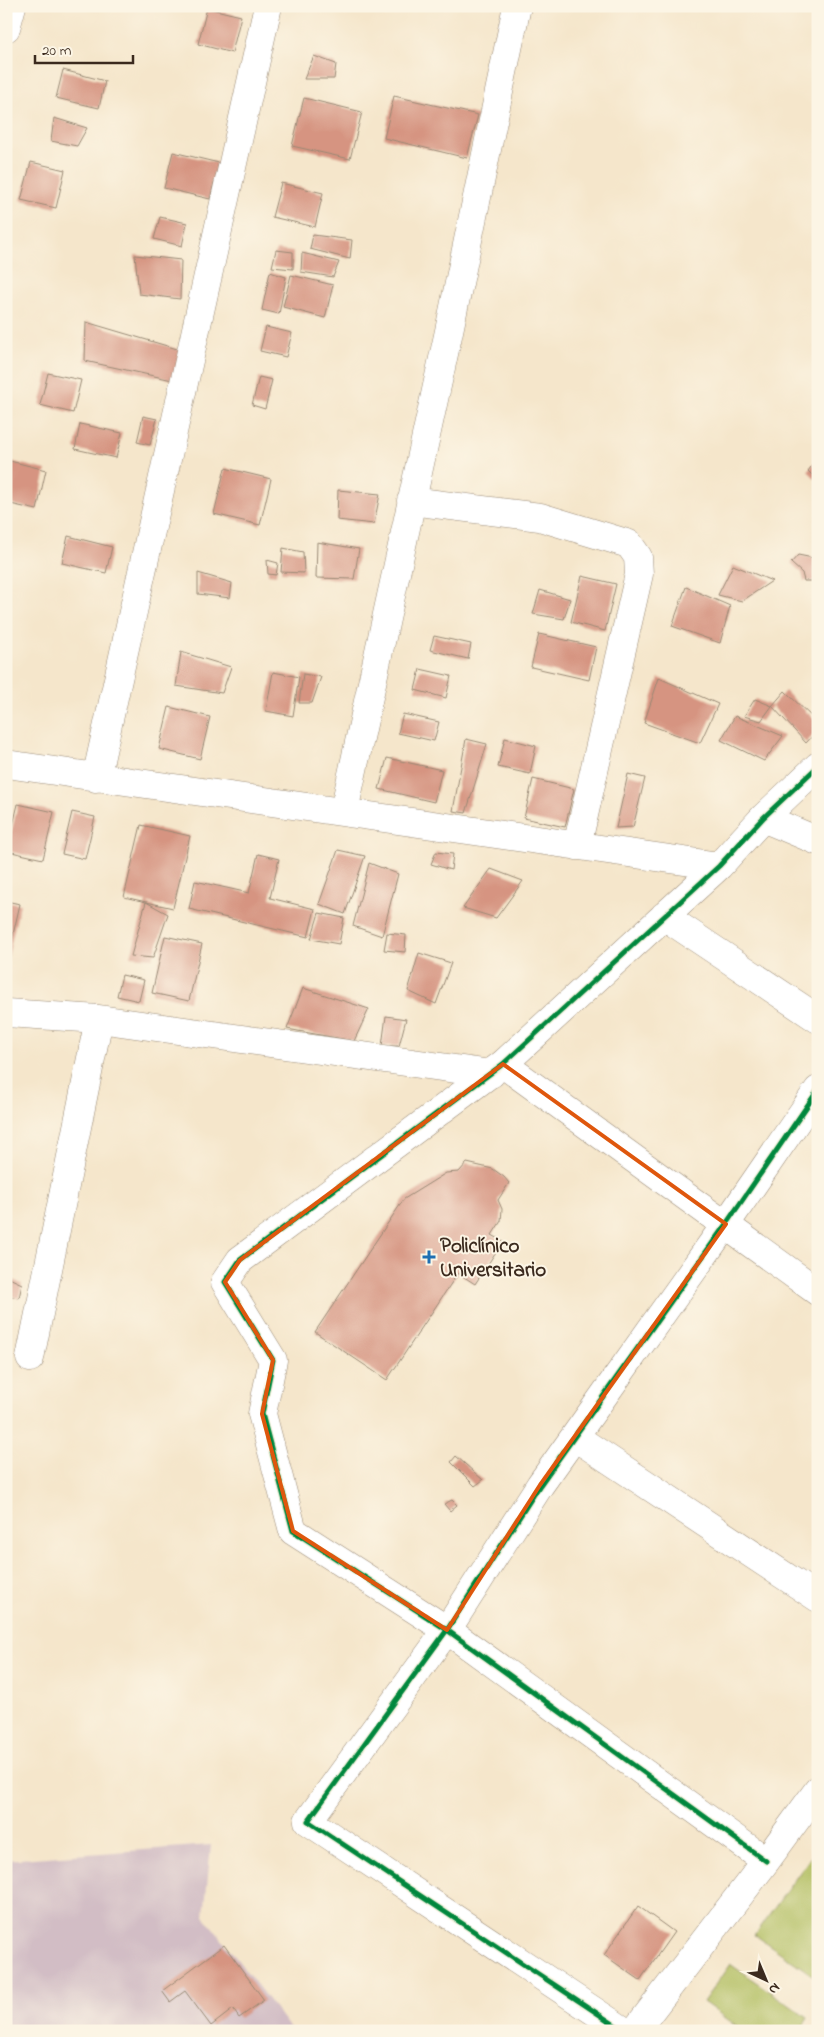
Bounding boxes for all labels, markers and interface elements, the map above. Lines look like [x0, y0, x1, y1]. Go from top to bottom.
scale bar [35, 32, 132, 64]
text: 20 m [42, 40, 72, 62]
place label: Policlínico Universitario [440, 1232, 546, 1286]
marker: Policlínico Universitario [422, 1250, 436, 1264]
north arrow [742, 1954, 792, 2004]
text: N [763, 1977, 785, 1999]

